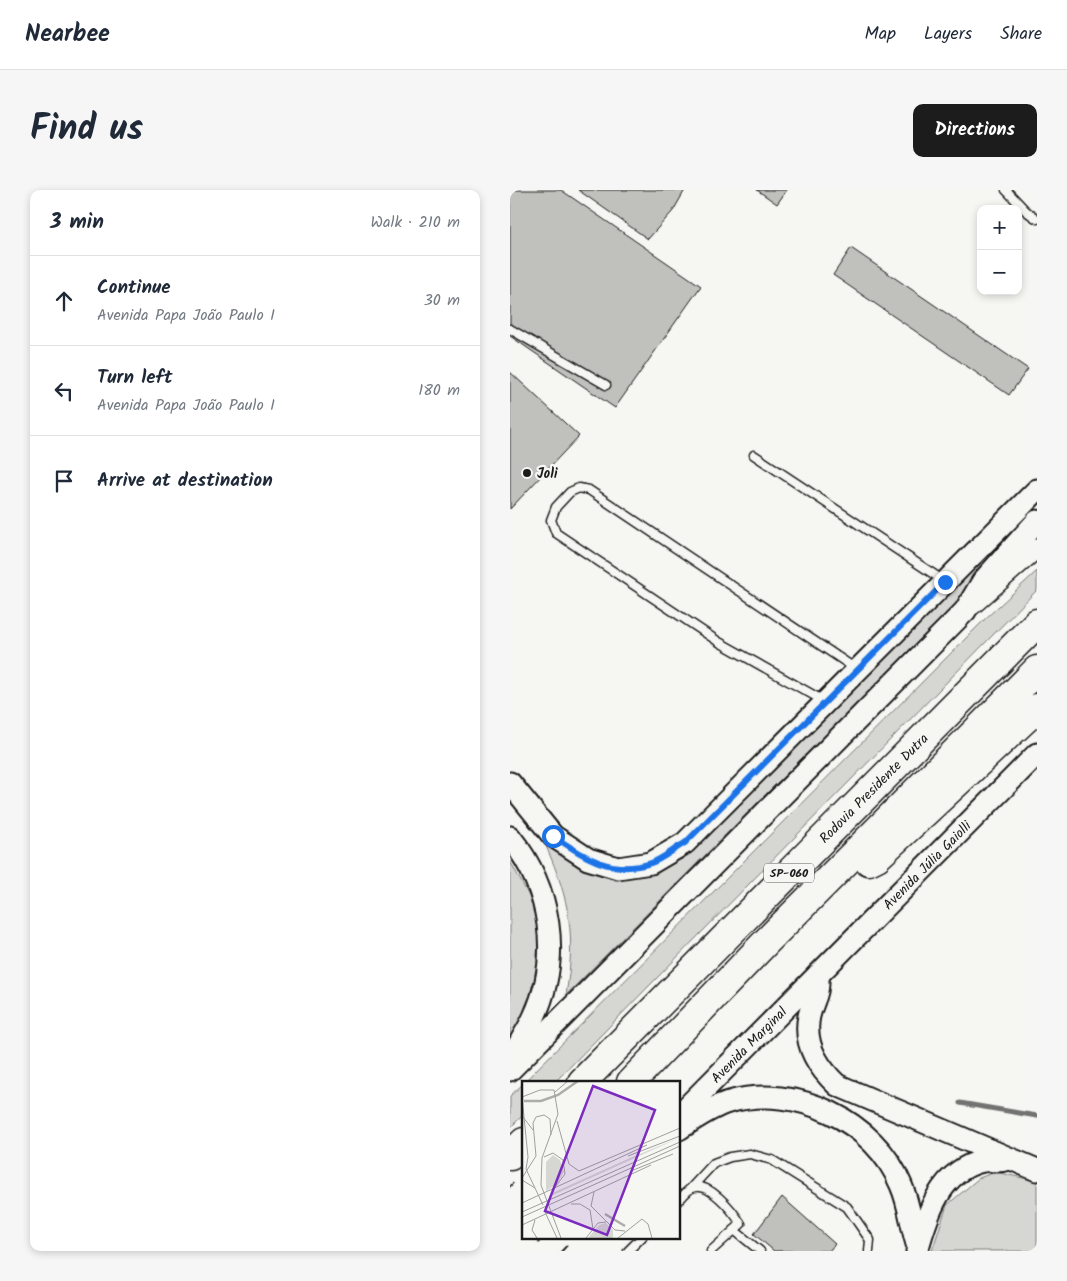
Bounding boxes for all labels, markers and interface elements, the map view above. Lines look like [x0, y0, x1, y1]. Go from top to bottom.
text: Nearbee [25, 15, 110, 54]
text: Map [865, 20, 896, 49]
text: Layers [924, 20, 972, 49]
text: Share [1000, 20, 1042, 49]
text: Find us [30, 102, 143, 158]
button: Directions [913, 104, 1037, 157]
map controls [977, 205, 1022, 295]
button: + [977, 205, 1022, 250]
text: 3 min [50, 206, 104, 239]
text: Walk · 210 m [370, 210, 460, 235]
button: − [977, 250, 1022, 295]
text: Continue [97, 273, 170, 303]
icon: ahead [50, 287, 78, 315]
text: 30 m [424, 288, 460, 313]
text: Avenida Papa João Paulo I [97, 303, 275, 328]
text: Turn left [97, 363, 172, 393]
icon: left [50, 377, 78, 405]
text: 180 m [418, 378, 460, 403]
text: Avenida Papa João Paulo I [97, 393, 275, 418]
place label: Joli [537, 463, 558, 485]
text: Arrive at destination [97, 466, 273, 496]
icon: arrive [50, 467, 78, 495]
marker: Joli [521, 467, 533, 479]
route end [934, 571, 957, 594]
street label: Rodovia Presidente Dutra [814, 728, 934, 849]
street label: Avenida Júlia Gaiolli [878, 816, 977, 915]
route start [542, 825, 565, 848]
road number: SP-060 [764, 864, 814, 882]
street label: Avenida Marginal [706, 1002, 793, 1089]
inset map [522, 1081, 680, 1238]

